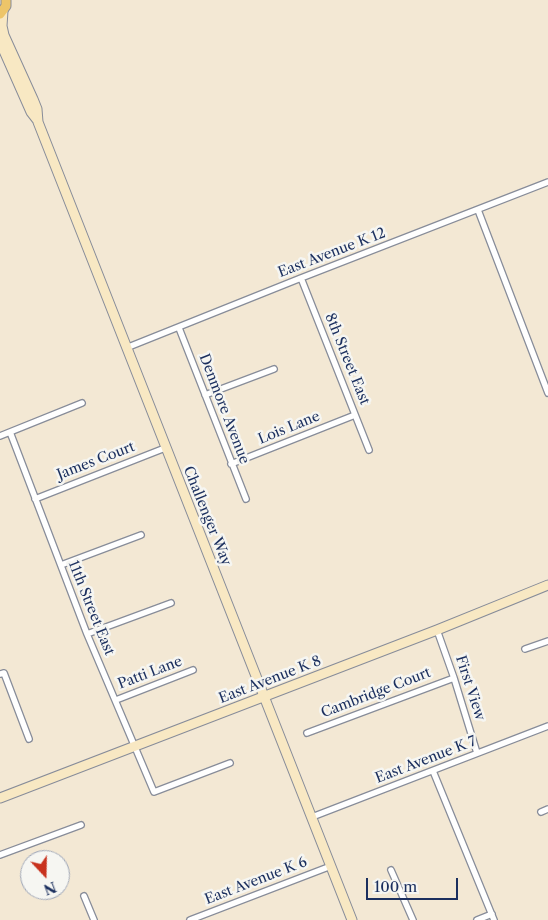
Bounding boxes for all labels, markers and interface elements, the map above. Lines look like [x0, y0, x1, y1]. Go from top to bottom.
street label: East Avenue K 12 [276, 225, 388, 281]
street label: 8th Street East [321, 311, 373, 407]
street label: Denmore Avenue [195, 352, 253, 466]
street label: Lois Lane [256, 408, 322, 448]
street label: James Court [55, 439, 137, 483]
street label: Challenger Way [179, 464, 235, 568]
street label: 11th Street East [64, 558, 118, 658]
street label: Patti Lane [115, 653, 185, 693]
street label: East Avenue K 8 [217, 653, 323, 707]
street label: First View [452, 653, 488, 723]
street label: Cambridge Court [319, 664, 433, 722]
street label: East Avenue K 7 [373, 733, 479, 787]
north arrow [20, 850, 70, 900]
street label: East Avenue K 6 [203, 854, 309, 908]
scale bar [368, 868, 460, 900]
text: N [41, 877, 59, 899]
text: 100 m [374, 877, 417, 896]

